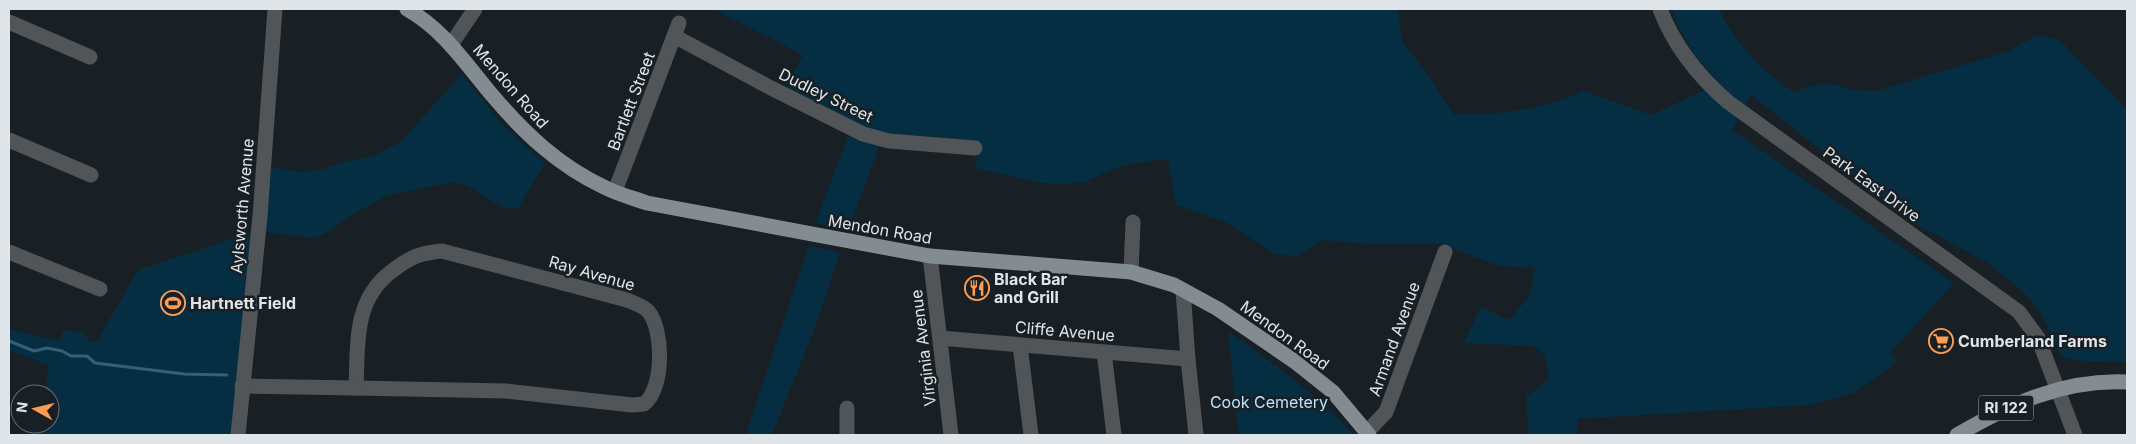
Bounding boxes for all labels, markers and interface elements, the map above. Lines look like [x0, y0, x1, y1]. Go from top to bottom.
street label: Mendon Road [469, 40, 553, 132]
street label: Bartlett Street [603, 49, 659, 153]
street label: Dudley Street [776, 64, 876, 126]
street label: Aylsworth Avenue [226, 138, 258, 274]
street label: Park East Drive [1820, 142, 1924, 226]
street label: Mendon Road [826, 210, 934, 248]
street label: Ray Avenue [547, 251, 637, 295]
place label: Black Bar and Grill [994, 269, 1068, 307]
restaurant icon: Black Bar and Grill [964, 275, 990, 301]
street label: Armand Avenue [1364, 279, 1424, 399]
street label: Virginia Avenue [906, 289, 940, 407]
sports icon: Hartnett Field [160, 290, 186, 316]
place label: Hartnett Field [190, 293, 296, 313]
street label: Mendon Road [1237, 296, 1333, 374]
street label: Cliffe Avenue [1014, 317, 1116, 345]
supermarket icon: Cumberland Farms [1928, 328, 1954, 354]
place label: Cumberland Farms [1958, 331, 2107, 351]
north arrow [10, 384, 60, 434]
park label: Cook Cemetery [1210, 392, 1328, 412]
road number: RI 122 [1978, 396, 2034, 420]
text: N [12, 401, 31, 414]

